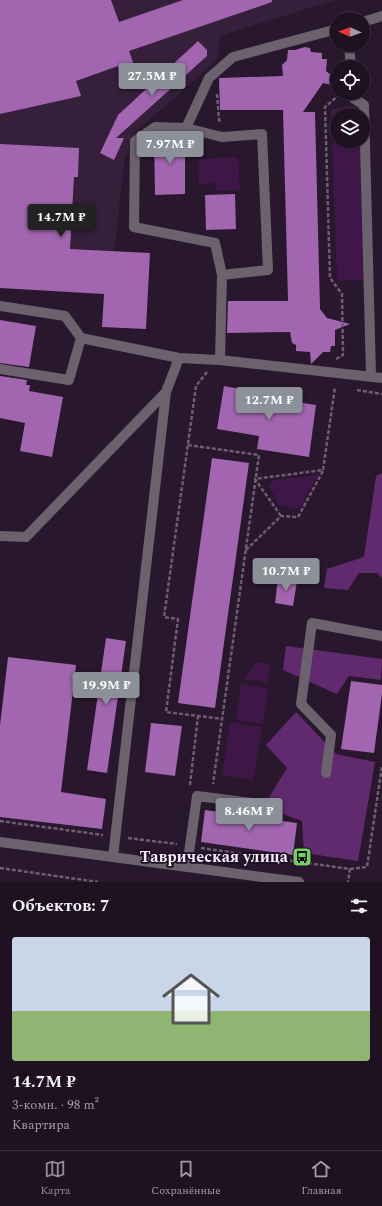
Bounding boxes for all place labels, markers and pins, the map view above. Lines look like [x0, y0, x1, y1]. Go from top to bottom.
pin: 27.5M ₽ [115, 63, 189, 97]
pin: 7.97M ₽ [133, 131, 207, 165]
pin: 14.7M ₽ [24, 204, 98, 238]
pin: 12.7M ₽ [232, 387, 306, 421]
pin: 10.7M ₽ [249, 558, 323, 592]
pin: 19.9M ₽ [69, 672, 143, 706]
pin: 8.46M ₽ [212, 798, 286, 832]
place label: Таврическая улица [139, 845, 289, 869]
bus stop icon: Таврическая улица [291, 846, 313, 868]

